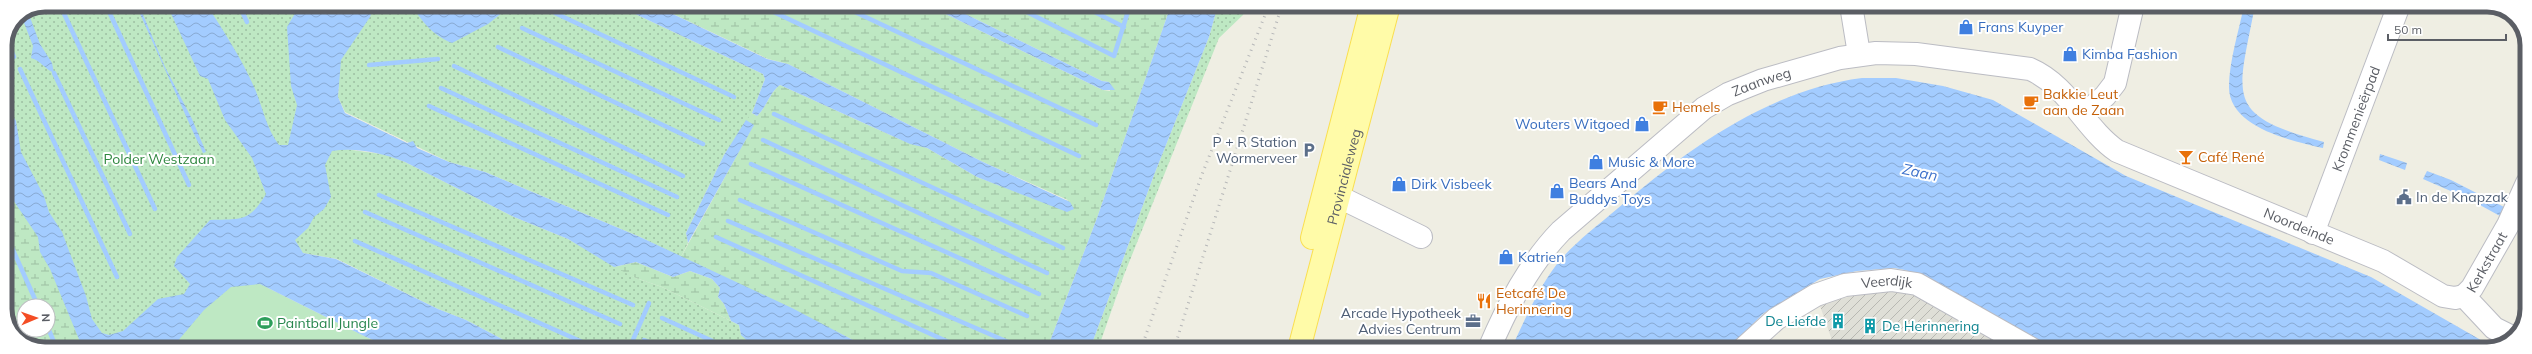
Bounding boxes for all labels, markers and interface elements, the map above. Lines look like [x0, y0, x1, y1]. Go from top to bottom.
scale bar [2388, 16, 2506, 42]
shop icon: Frans Kuyper [1957, 18, 1975, 36]
place label: Frans Kuyper [1978, 18, 2064, 36]
text: 50 m [2394, 22, 2422, 37]
shop icon: Kimba Fashion [2061, 45, 2079, 63]
place label: Kimba Fashion [2082, 45, 2178, 63]
street label: Zaanweg [1729, 63, 1793, 101]
street label: Krommenieërpad [2328, 64, 2384, 174]
place label: Bakkie Leut aan de Zaan [2043, 85, 2125, 119]
cafe icon: Bakkie Leut aan de Zaan [2022, 93, 2040, 111]
cafe icon: Hemels [1651, 98, 1669, 116]
place label: Hemels [1672, 98, 1721, 116]
place label: Wouters Witgoed [1515, 115, 1630, 133]
shop icon: Wouters Witgoed [1633, 115, 1651, 133]
street label: Provincialeweg [1323, 127, 1365, 227]
place label: P + R Station Wormerveer [1212, 133, 1298, 167]
parking icon: P + R Station Wormerveer [1300, 141, 1318, 159]
bar icon: Café René [2177, 148, 2195, 166]
place label: Café René [2198, 148, 2265, 166]
park label: Polder Westzaan [103, 150, 215, 168]
shop icon: Music & More [1587, 153, 1605, 171]
place label: Music & More [1608, 153, 1695, 171]
water label: Zaan [1901, 159, 1940, 185]
place label: Bears And Buddys Toys [1569, 174, 1651, 208]
shop icon: Dirk Visbeek [1390, 175, 1408, 193]
place label: Dirk Visbeek [1411, 175, 1492, 193]
shop icon: Bears And Buddys Toys [1548, 182, 1566, 200]
public building icon: In de Knapzak [2395, 188, 2413, 206]
place label: In de Knapzak [2416, 188, 2509, 206]
street label: Noordeinde [2261, 204, 2337, 249]
street label: Kerkstraat [2462, 229, 2511, 296]
shop icon: Katrien [1497, 248, 1515, 266]
place label: Katrien [1518, 248, 1564, 266]
street label: Veerdijk [1860, 271, 1914, 292]
place label: Eetcafé De Herinnering [1496, 284, 1572, 318]
restaurant icon: Eetcafé De Herinnering [1475, 292, 1493, 310]
north arrow [16, 298, 56, 338]
place label: Arcade Hypotheek Advies Centrum [1341, 304, 1462, 338]
office icon: Arcade Hypotheek Advies Centrum [1464, 312, 1482, 330]
place label: De Liefde [1765, 312, 1826, 330]
building icon: De Liefde [1829, 312, 1847, 330]
text: N [39, 313, 53, 322]
sports icon: Paintball Jungle [256, 314, 274, 332]
place label: Paintball Jungle [277, 314, 378, 332]
building icon: De Herinnering [1861, 317, 1879, 335]
place label: De Herinnering [1882, 317, 1980, 335]

